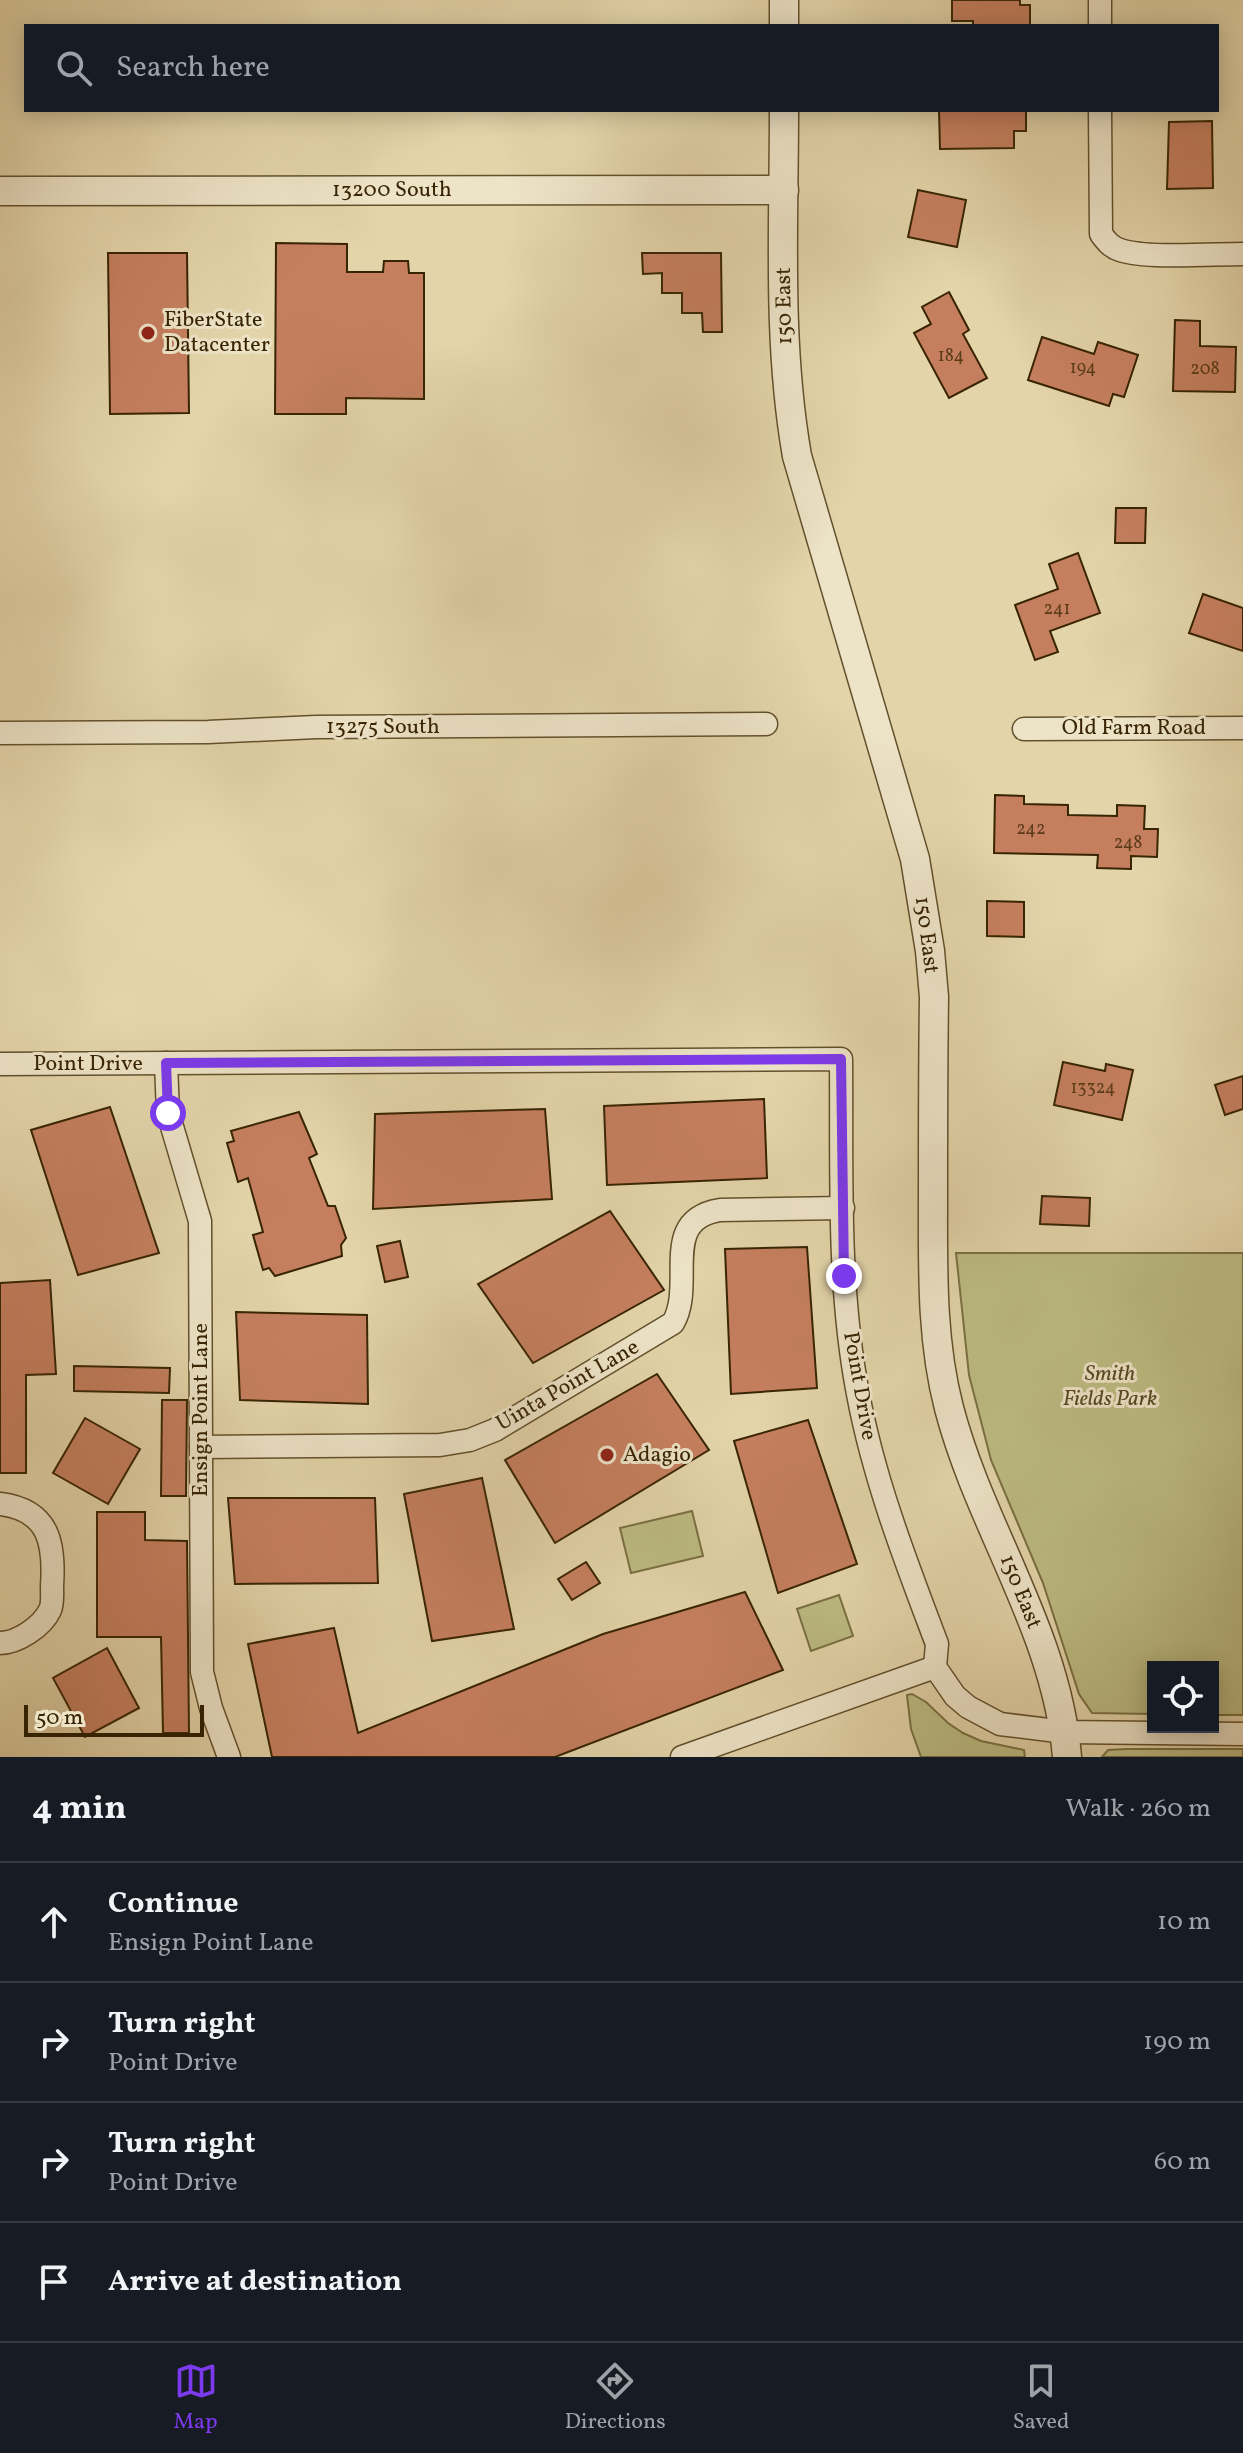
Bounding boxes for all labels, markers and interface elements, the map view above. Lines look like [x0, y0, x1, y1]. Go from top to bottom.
search box [24, 24, 1219, 112]
icon: search [52, 46, 96, 90]
text: Search here [116, 47, 270, 89]
street label: 13200 South [332, 175, 452, 206]
street label: 150 East [769, 267, 801, 345]
place label: FiberState Datacenter [164, 305, 270, 361]
marker: FiberState Datacenter [139, 324, 157, 342]
house number: 184 [938, 344, 964, 369]
house number: 194 [1070, 356, 1096, 381]
house number: 208 [1190, 357, 1220, 382]
house number: 241 [1044, 597, 1070, 622]
street label: 13275 South [326, 712, 440, 743]
street label: Old Farm Road [1062, 713, 1206, 744]
house number: 242 [1016, 817, 1046, 842]
house number: 248 [1114, 831, 1142, 856]
street label: 150 East [906, 895, 946, 976]
street label: Point Drive [33, 1049, 143, 1080]
house number: 13324 [1070, 1076, 1116, 1101]
route start [150, 1095, 186, 1131]
route end [826, 1258, 862, 1294]
street label: Ensign Point Lane [186, 1323, 217, 1497]
street label: Point Drive [834, 1329, 884, 1443]
street label: Uinta Point Lane [491, 1332, 645, 1440]
park label: Smith Fields Park [1063, 1359, 1157, 1415]
place label: Adagio [623, 1440, 691, 1471]
marker: Adagio [598, 1446, 616, 1464]
street label: 150 East [991, 1550, 1049, 1634]
map controls [1147, 1661, 1219, 1733]
button: locate [1147, 1661, 1219, 1733]
scale bar [24, 1701, 204, 1737]
text: 50 m [36, 1703, 83, 1734]
text: 4 min [32, 1786, 127, 1833]
text: Walk · 260 m [1065, 1791, 1211, 1827]
text: Continue [108, 1883, 239, 1925]
icon: ahead [32, 1900, 76, 1944]
text: 10 m [1157, 1904, 1211, 1940]
text: Ensign Point Lane [108, 1925, 314, 1961]
text: Turn right [108, 2003, 256, 2045]
icon: right [32, 2020, 76, 2064]
text: 190 m [1143, 2024, 1211, 2060]
text: Point Drive [108, 2045, 238, 2081]
text: Turn right [108, 2123, 256, 2165]
icon: right [32, 2140, 76, 2184]
text: 60 m [1154, 2144, 1211, 2180]
text: Point Drive [108, 2165, 238, 2201]
icon: arrive [32, 2260, 76, 2304]
text: Arrive at destination [108, 2261, 402, 2303]
tab: Map [174, 2359, 218, 2438]
tab: Directions [565, 2359, 666, 2438]
tab: Saved [1013, 2359, 1069, 2438]

